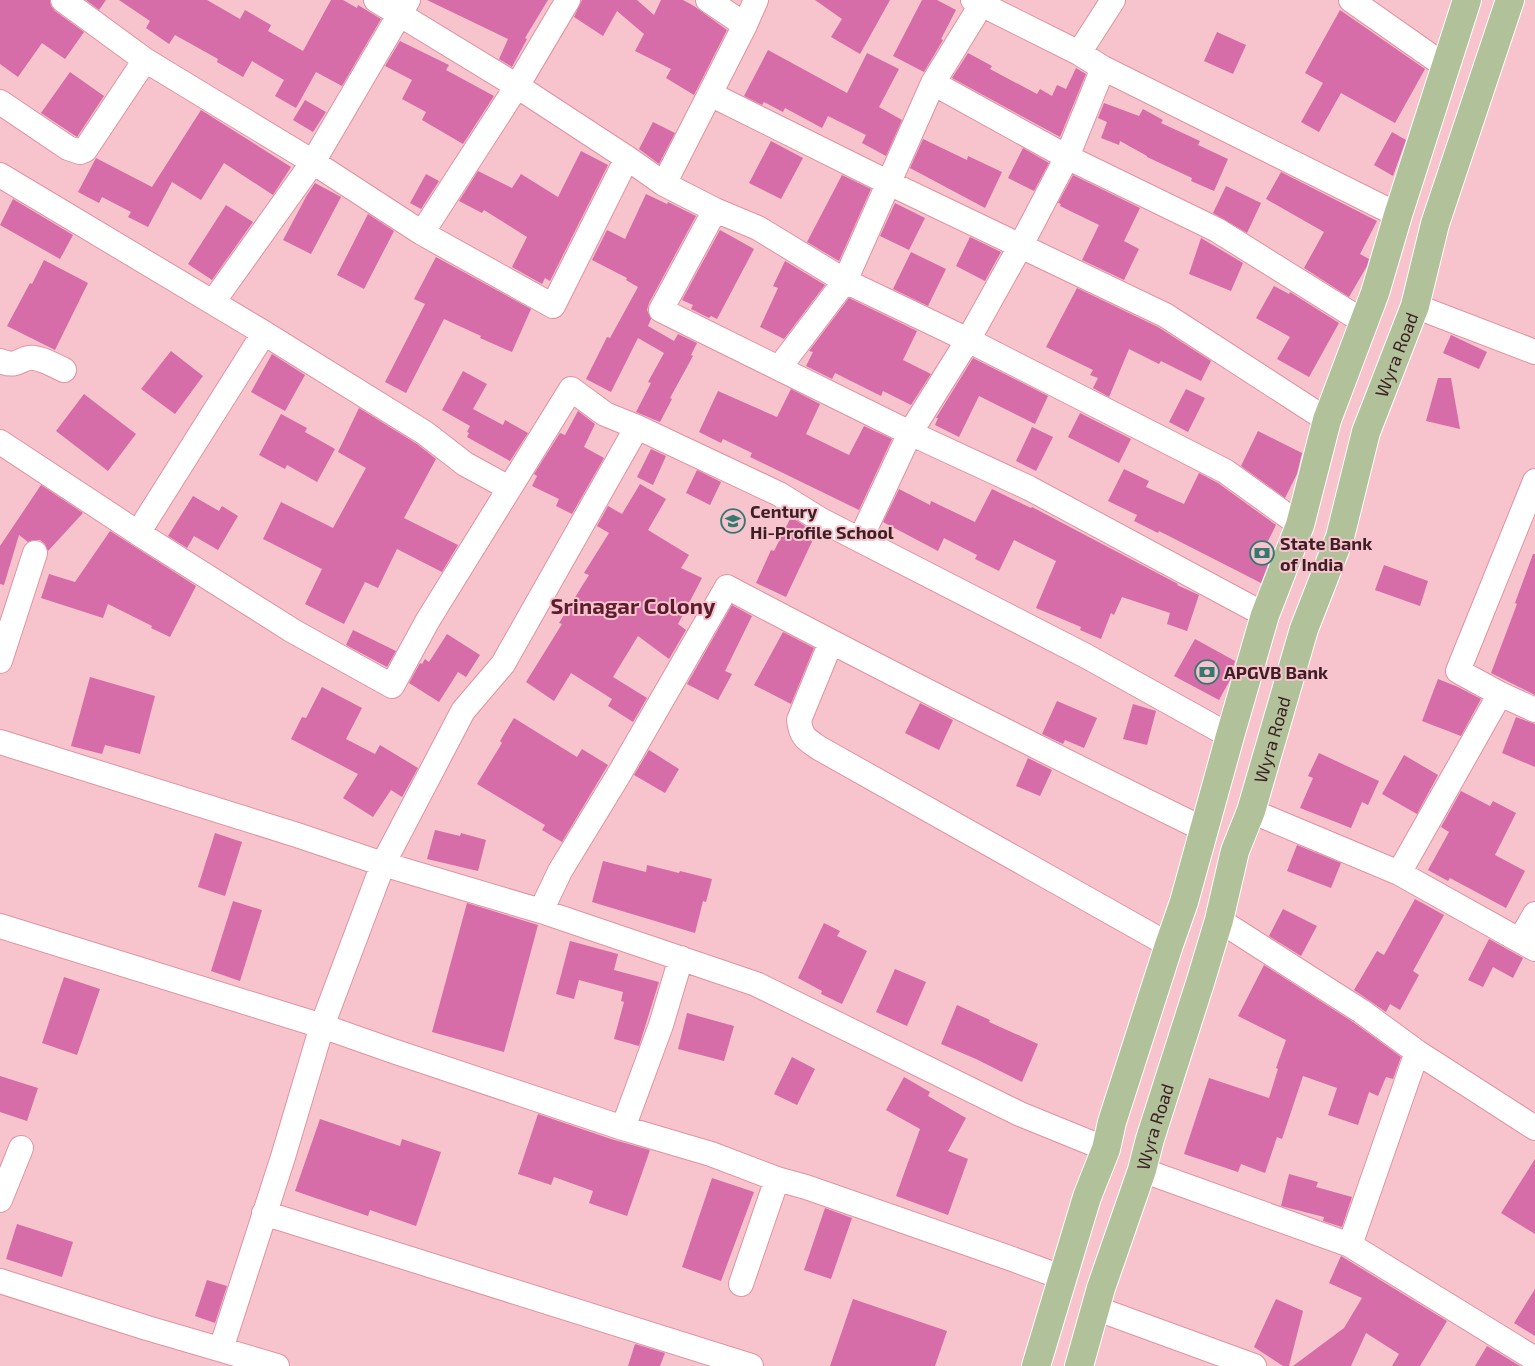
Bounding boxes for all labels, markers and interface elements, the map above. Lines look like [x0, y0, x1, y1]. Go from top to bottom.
street label: Wyra Road [1370, 309, 1422, 400]
place label: Century Hi-Profile School [750, 500, 894, 543]
school or university icon: Century Hi-Profile School [720, 508, 746, 534]
place label: State Bank of India [1280, 532, 1372, 575]
bank icon: State Bank of India [1249, 540, 1275, 566]
district label: Srinagar Colony [551, 592, 716, 619]
bank icon: APGVB Bank [1194, 659, 1220, 685]
place label: APGVB Bank [1224, 661, 1328, 683]
street label: Wyra Road [1249, 694, 1295, 785]
street label: Wyra Road [1131, 1081, 1178, 1172]

